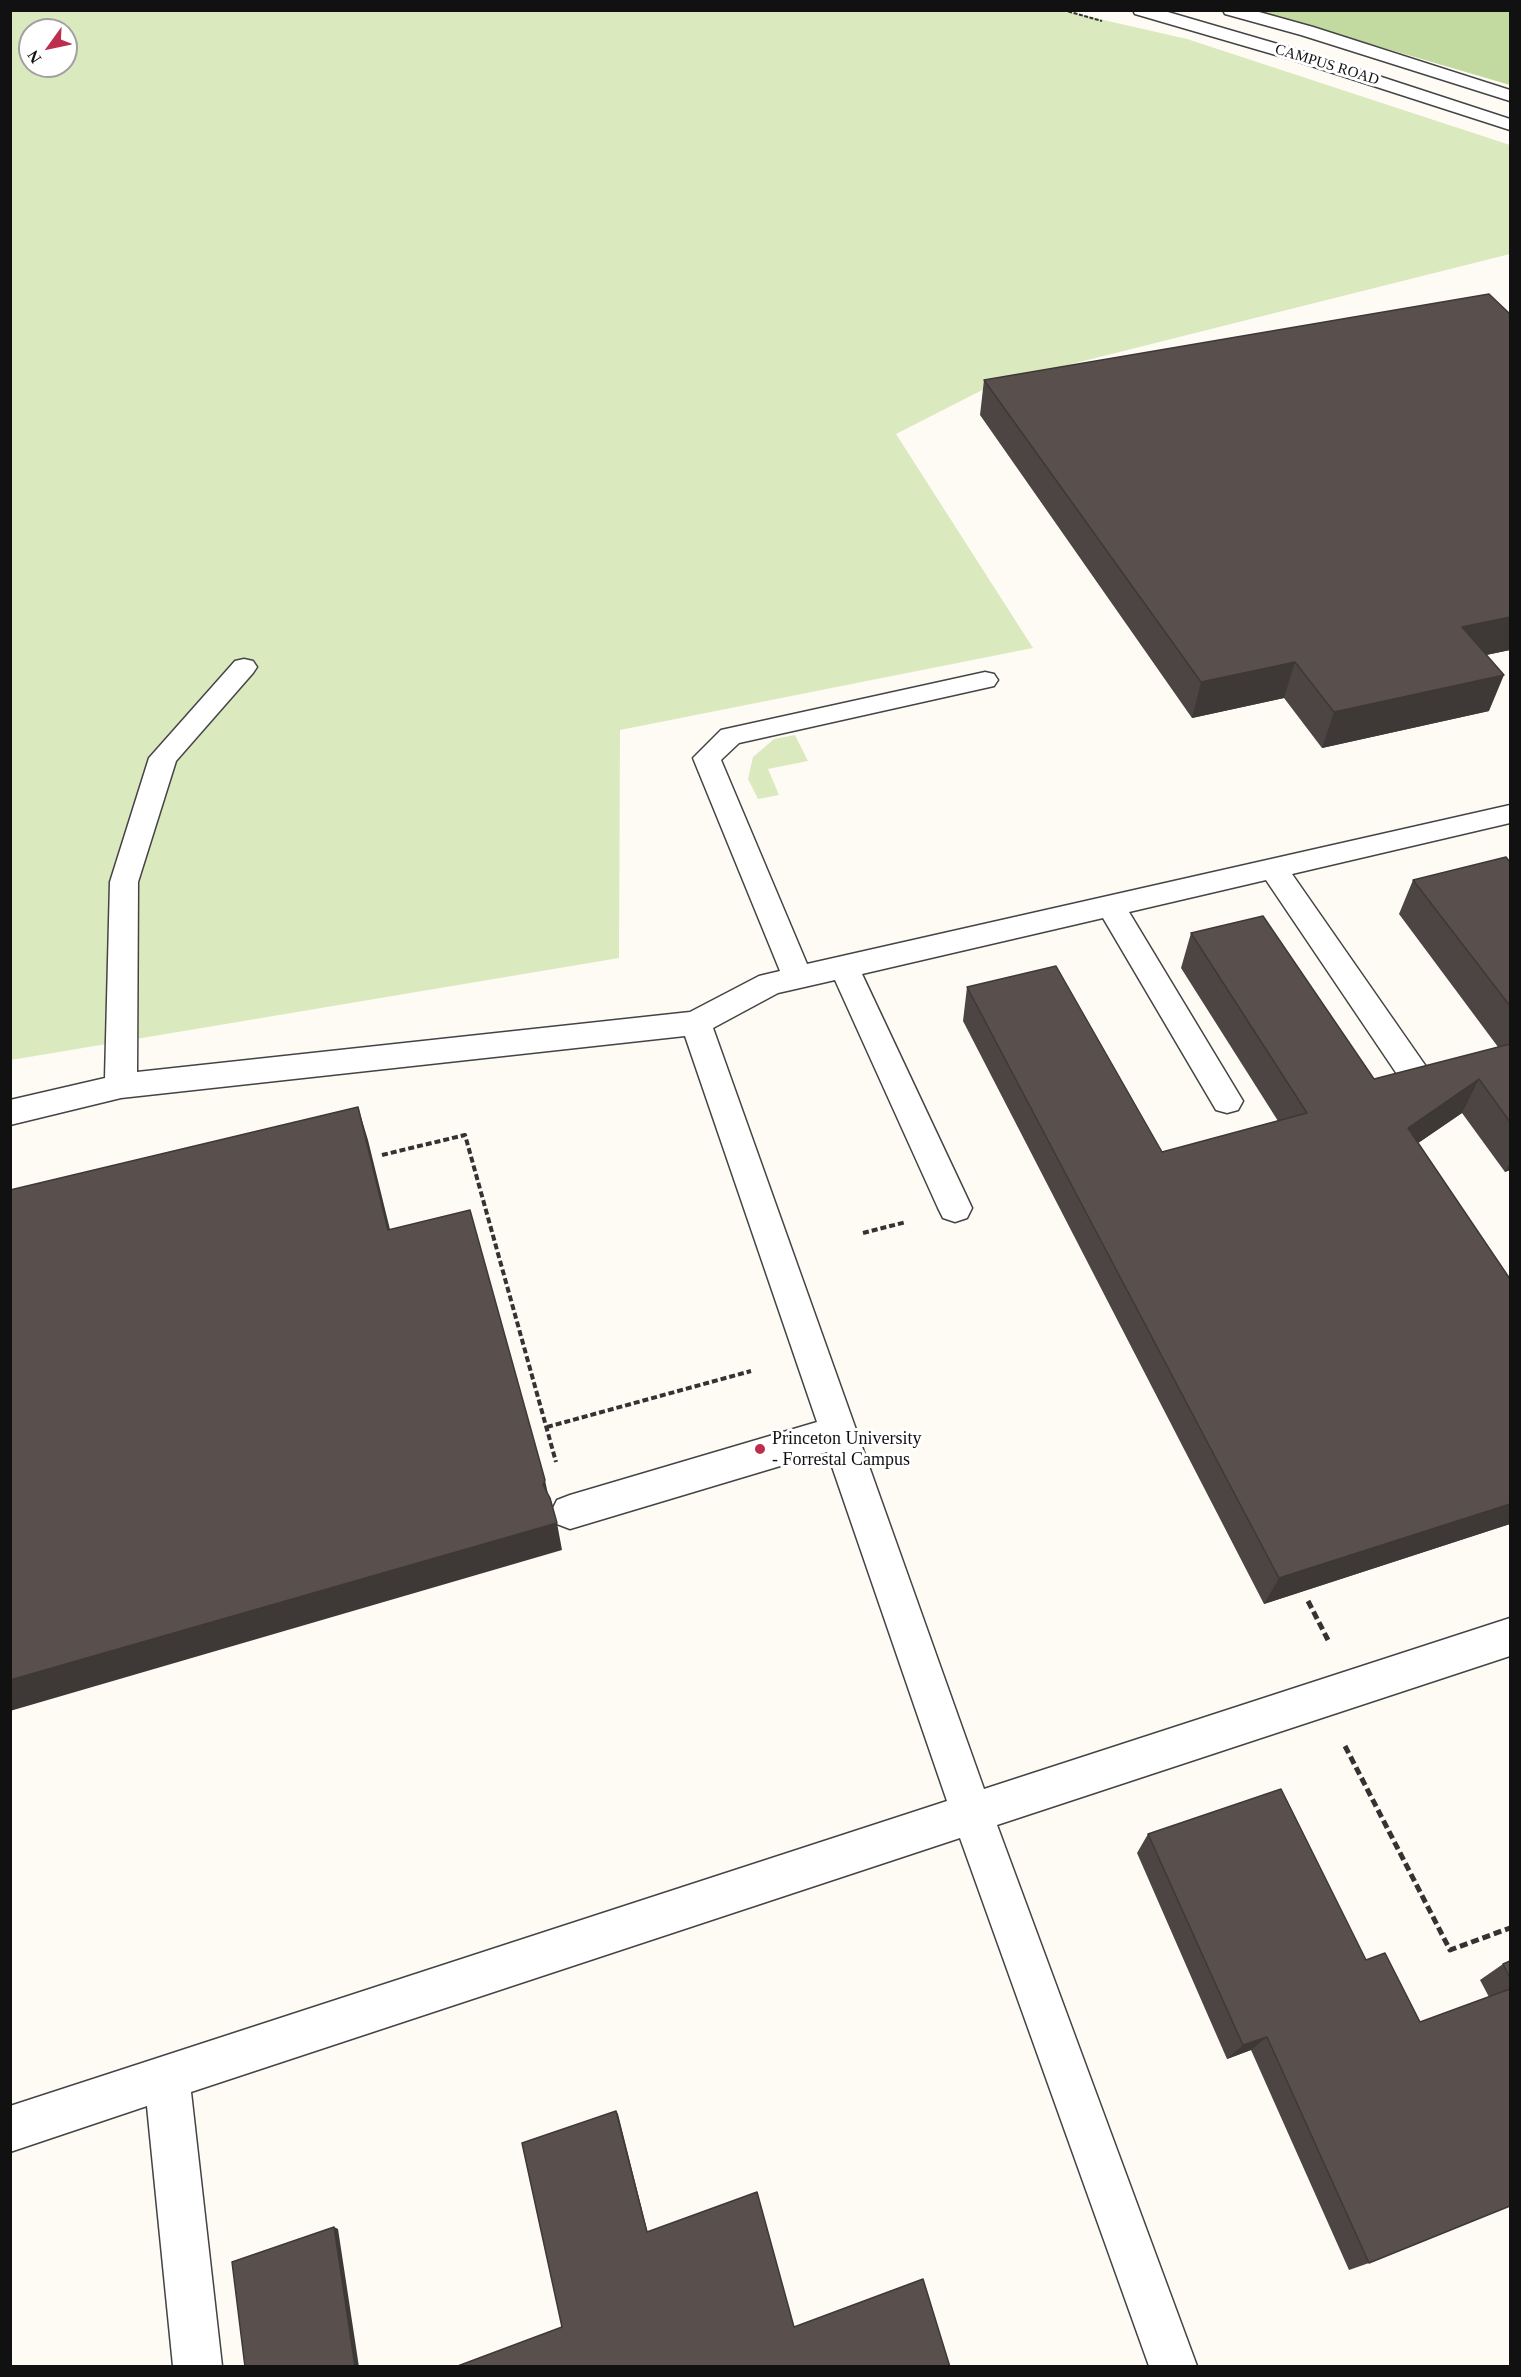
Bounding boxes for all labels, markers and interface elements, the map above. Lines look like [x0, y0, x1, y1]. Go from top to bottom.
north arrow [18, 18, 78, 78]
street label: CAMPUS ROAD [1273, 41, 1381, 89]
text: N [24, 48, 44, 66]
place label: Princeton University - Forrestal Campus [772, 1428, 921, 1470]
marker: Princeton University - Forrestal Campus [753, 1442, 767, 1456]

